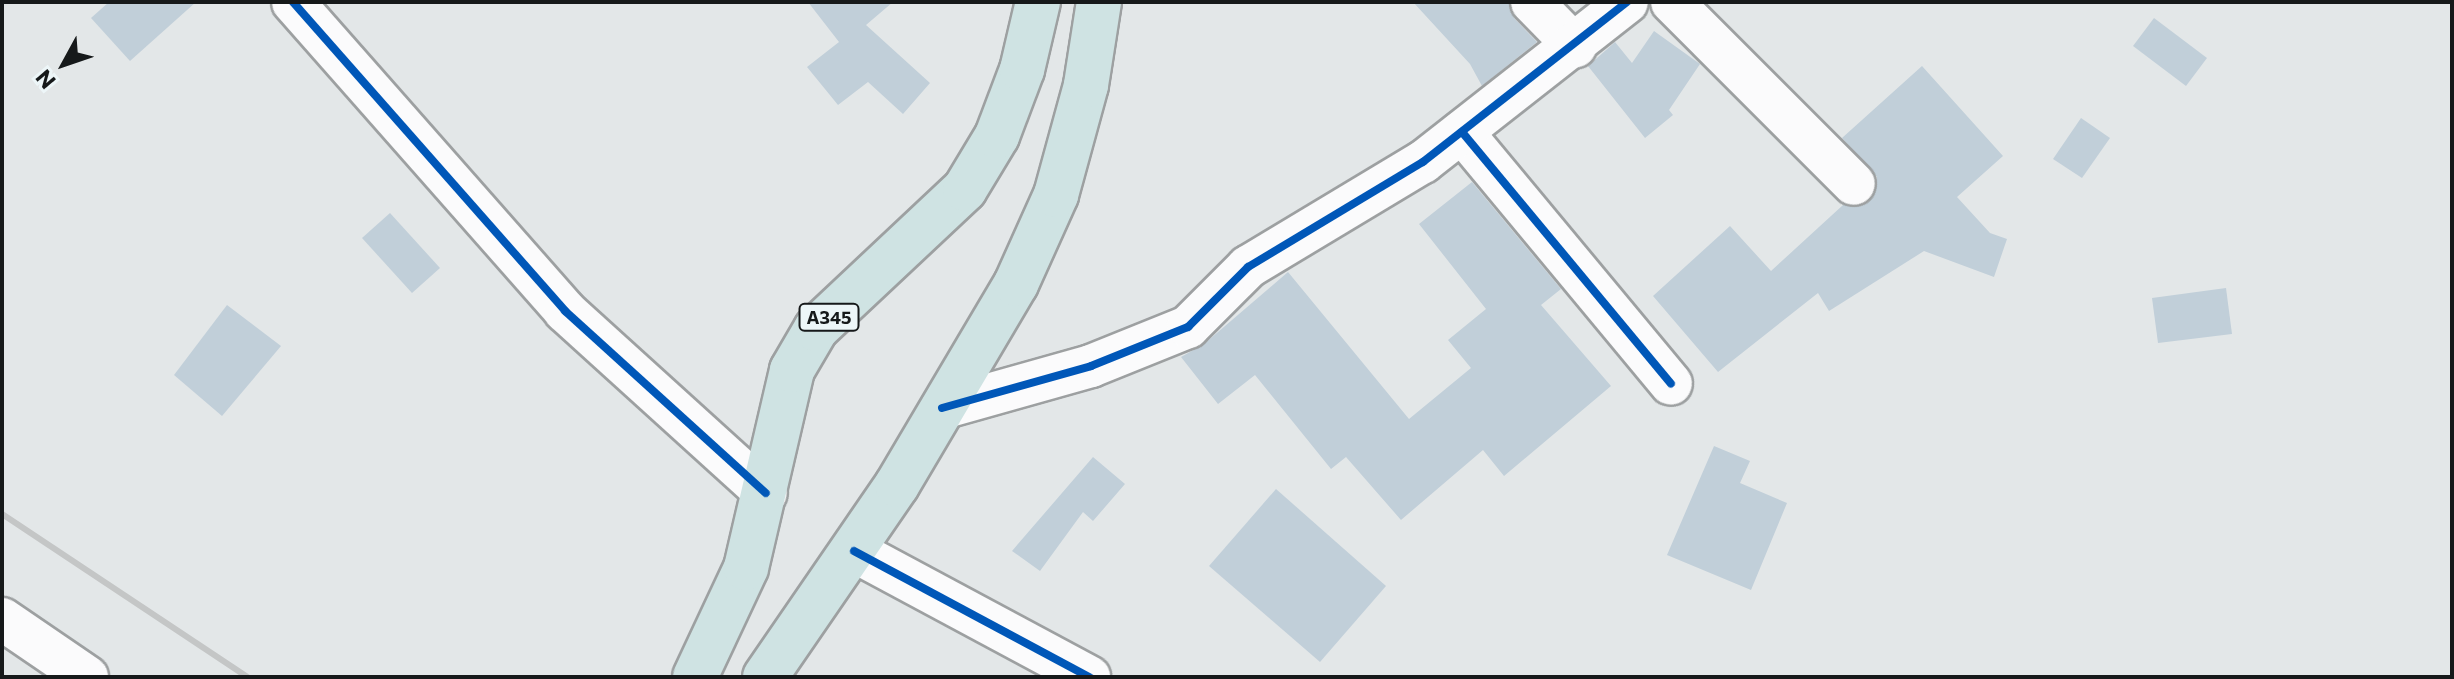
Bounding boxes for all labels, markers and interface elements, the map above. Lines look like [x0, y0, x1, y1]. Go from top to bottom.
north arrow [24, 24, 104, 104]
text: N [30, 65, 61, 95]
road number: A345 [797, 303, 861, 331]

